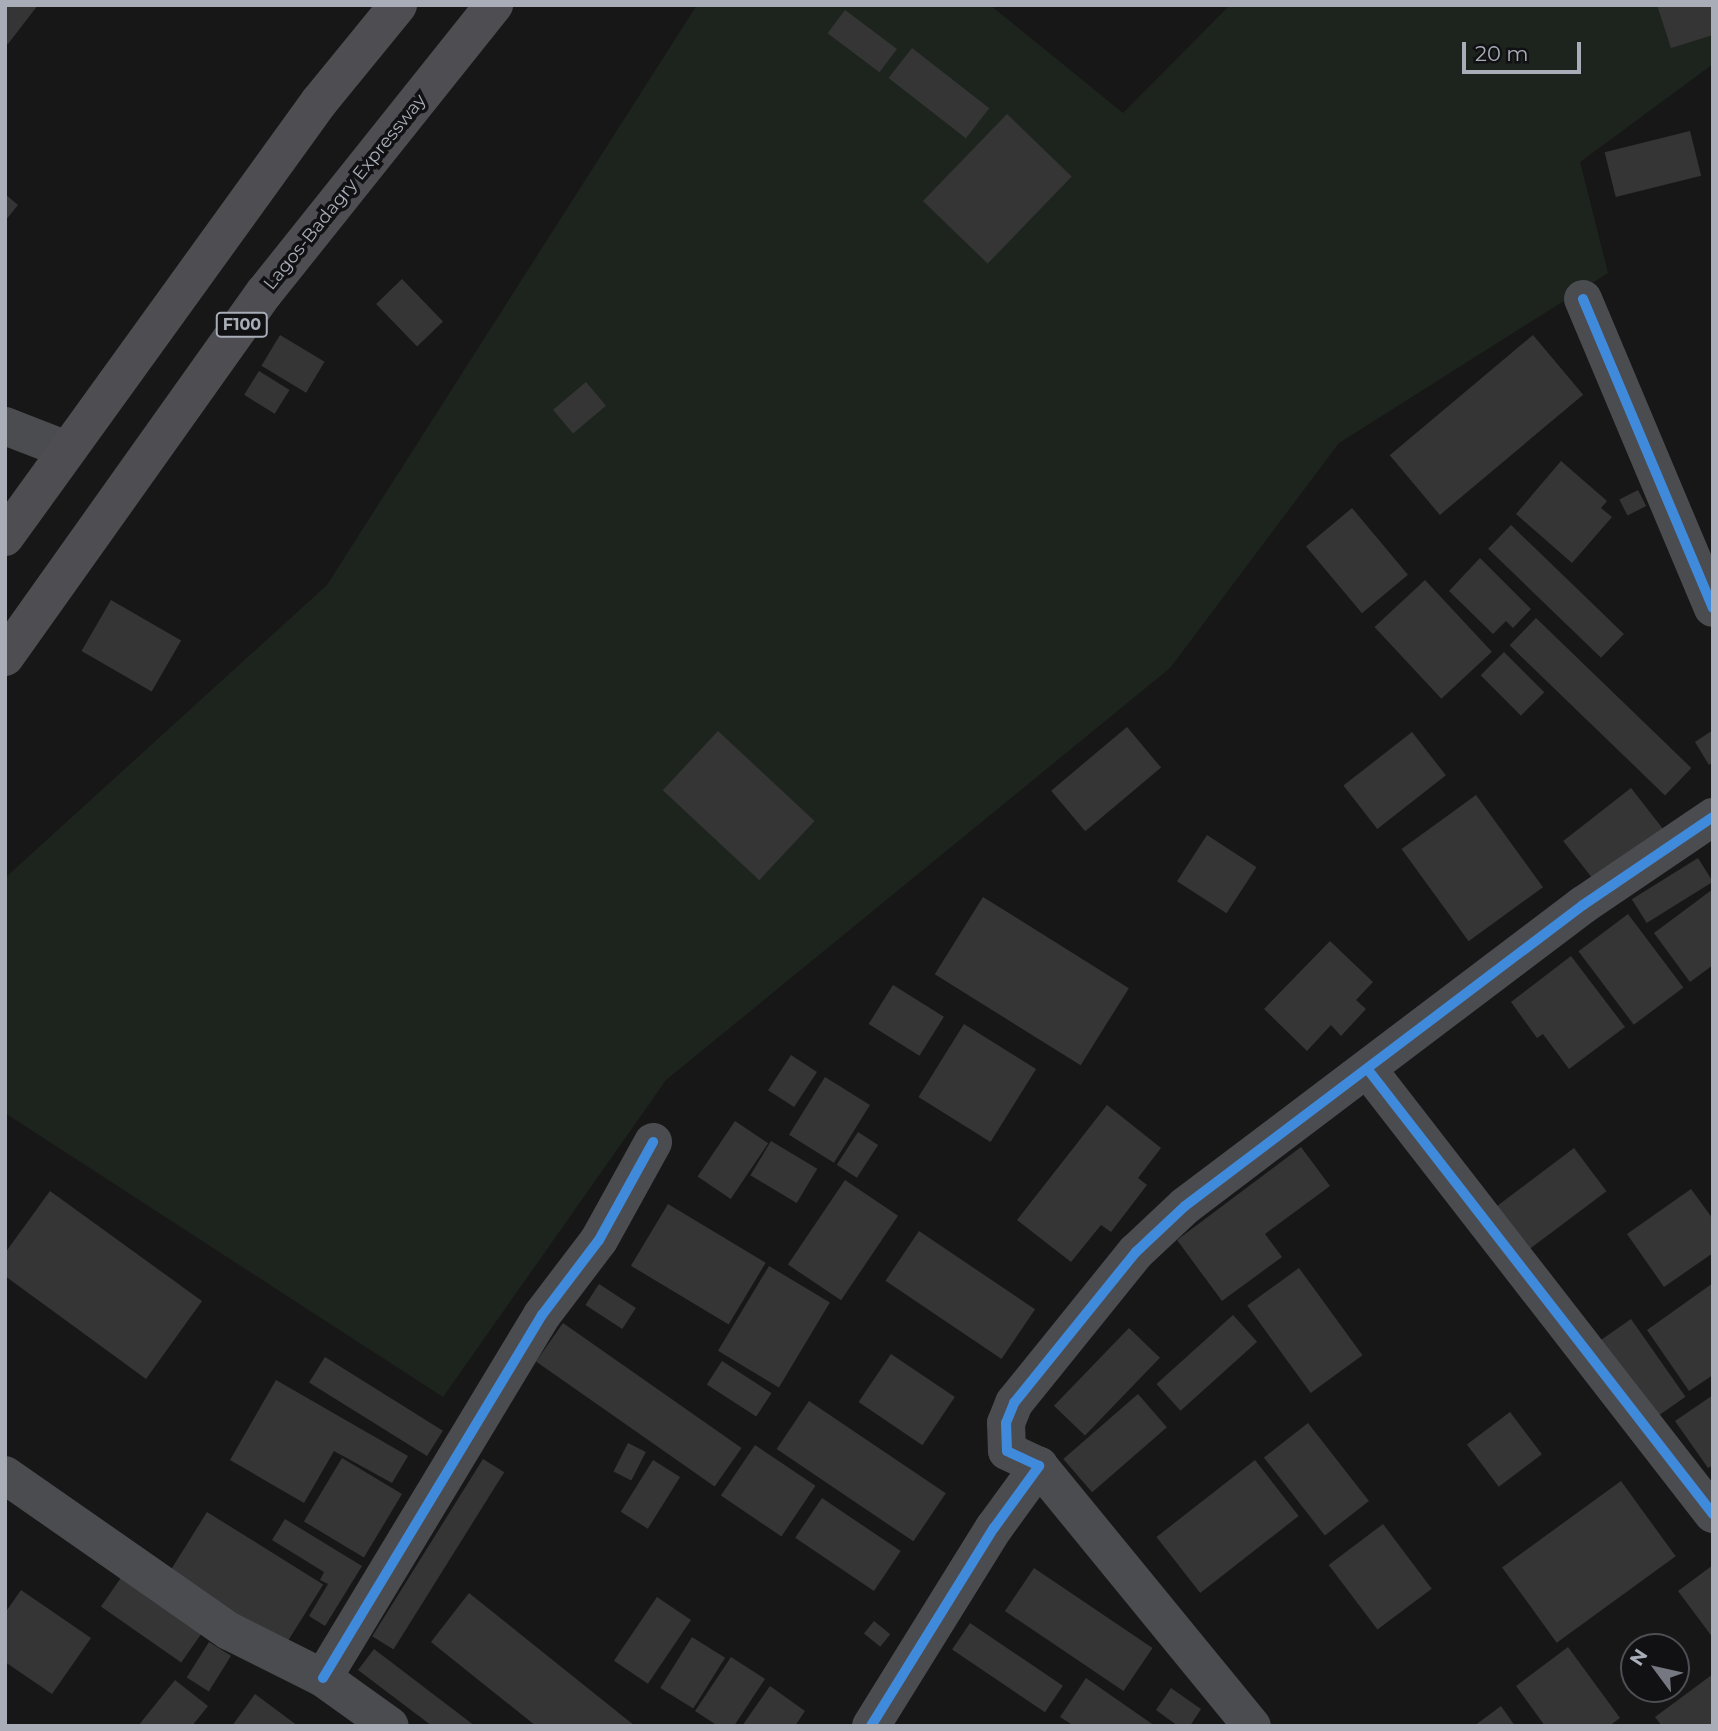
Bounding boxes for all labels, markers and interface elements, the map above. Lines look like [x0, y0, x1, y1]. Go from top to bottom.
scale bar [1466, 28, 1585, 72]
text: 20 m [1475, 41, 1529, 66]
street label: Lagos-Badagry Expressway [259, 90, 431, 294]
road number: F100 [216, 312, 268, 338]
north arrow [1620, 1633, 1690, 1703]
text: N [1625, 1645, 1652, 1670]

